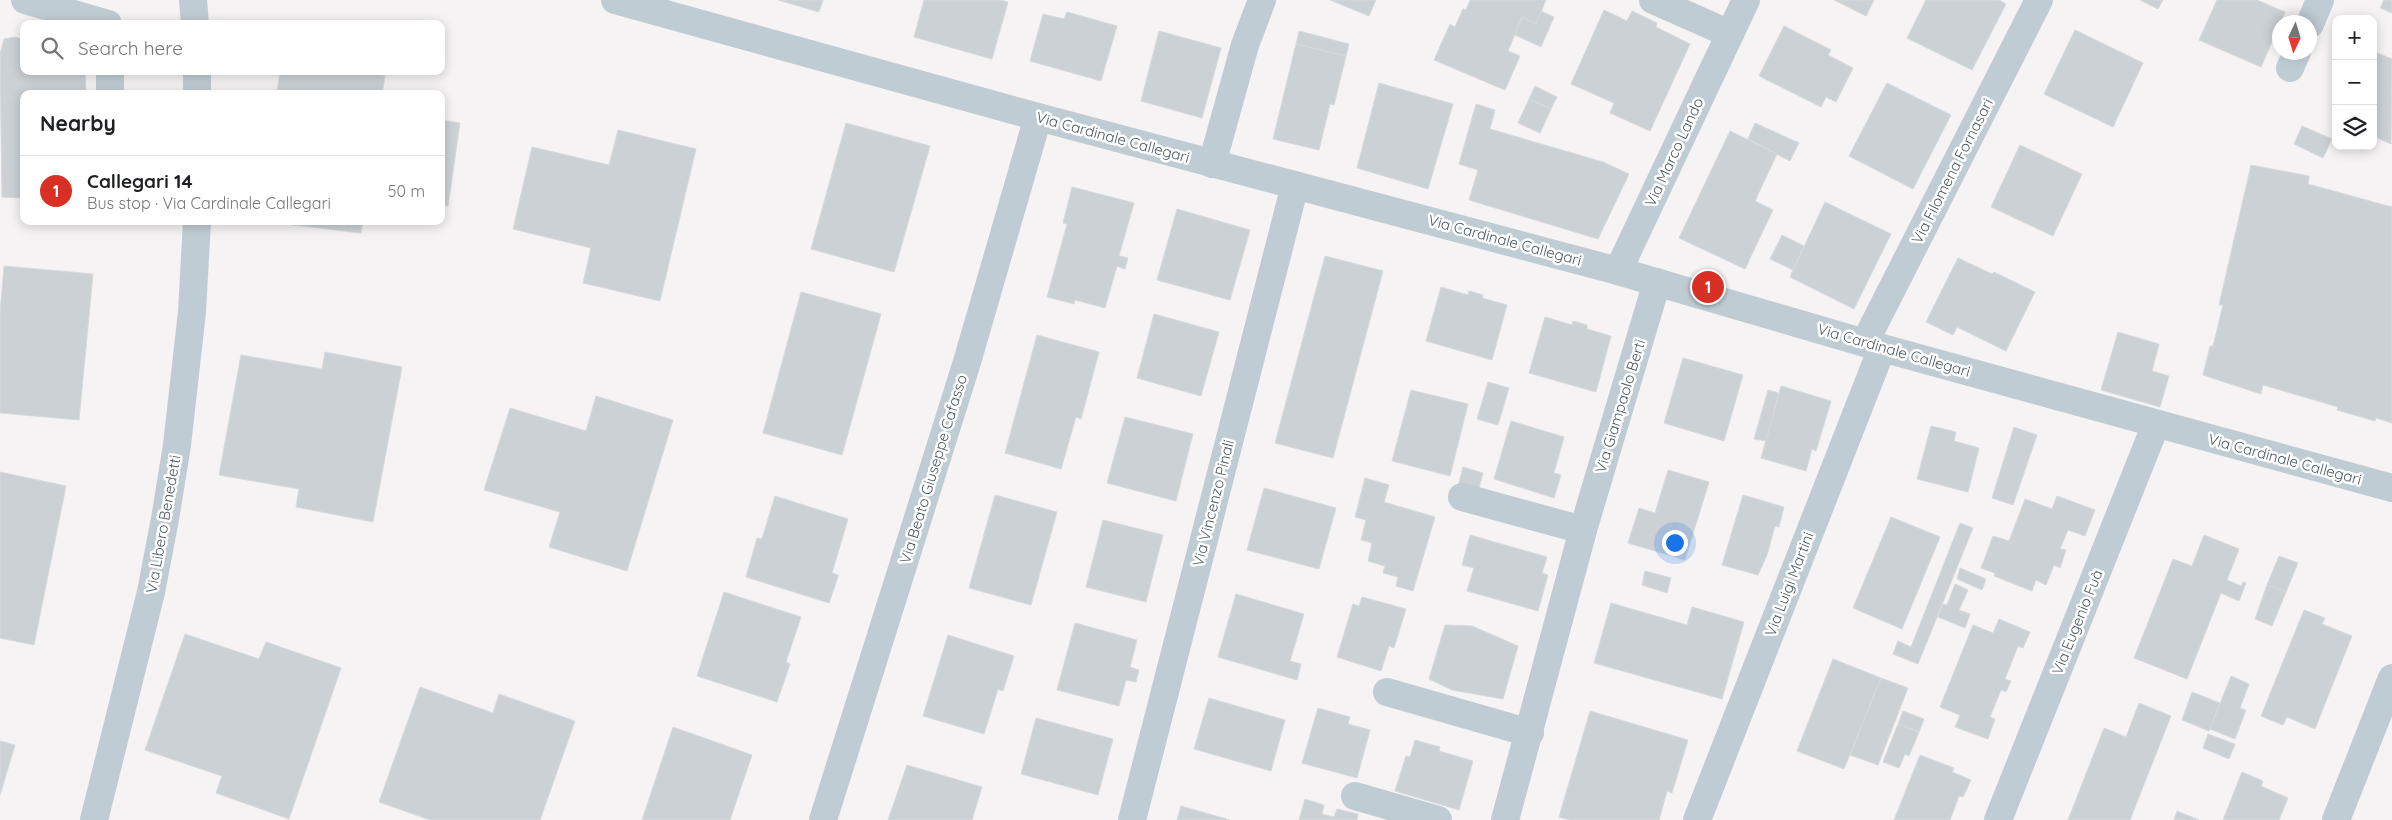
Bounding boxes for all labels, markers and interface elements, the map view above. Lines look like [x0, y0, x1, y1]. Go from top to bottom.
north arrow [2272, 15, 2317, 60]
map controls [2332, 15, 2377, 150]
button: + [2332, 15, 2377, 60]
search box [20, 20, 445, 75]
icon: search [38, 34, 66, 62]
text: Search here [78, 36, 183, 60]
button: − [2332, 60, 2377, 105]
street label: Via Marco Lando [1640, 94, 1708, 210]
street label: Via Filomena Fornasari [1907, 95, 1997, 247]
button: layers [2332, 105, 2377, 150]
street label: Via Cardinale Callegari [1034, 107, 1192, 167]
text: Nearby [40, 110, 116, 136]
text: Callegari 14 [87, 169, 193, 193]
text: 1 [53, 181, 59, 201]
text: 50 m [388, 181, 425, 201]
text: Bus stop · Via Cardinale Callegari [87, 193, 331, 213]
street label: Via Cardinale Callegari [1426, 210, 1584, 270]
pin: 1 [1692, 268, 1724, 306]
street label: Via Cardinale Callegari [1815, 319, 1973, 381]
street label: Via Giampaolo Berti [1591, 337, 1649, 475]
street label: Via Beato Giuseppe Cafasso [895, 372, 971, 566]
street label: Via Cardinale Callegari [2206, 429, 2364, 489]
street label: Via Vincenzo Pinali [1188, 438, 1238, 568]
street label: Via Libero Benedetti [141, 453, 185, 595]
street label: Via Luigi Martini [1760, 529, 1818, 639]
your location [1662, 530, 1688, 556]
street label: Via Eugenio Fuà [2047, 567, 2107, 677]

